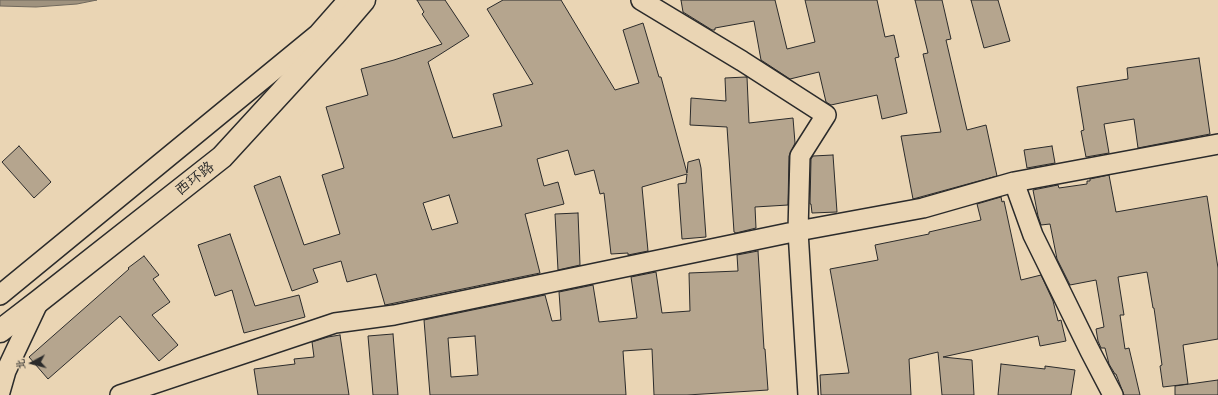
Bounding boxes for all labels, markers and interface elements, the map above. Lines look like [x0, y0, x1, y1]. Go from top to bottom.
street label: 西环路 [172, 158, 218, 200]
north arrow [12, 343, 52, 383]
text: 北 [12, 358, 28, 371]

